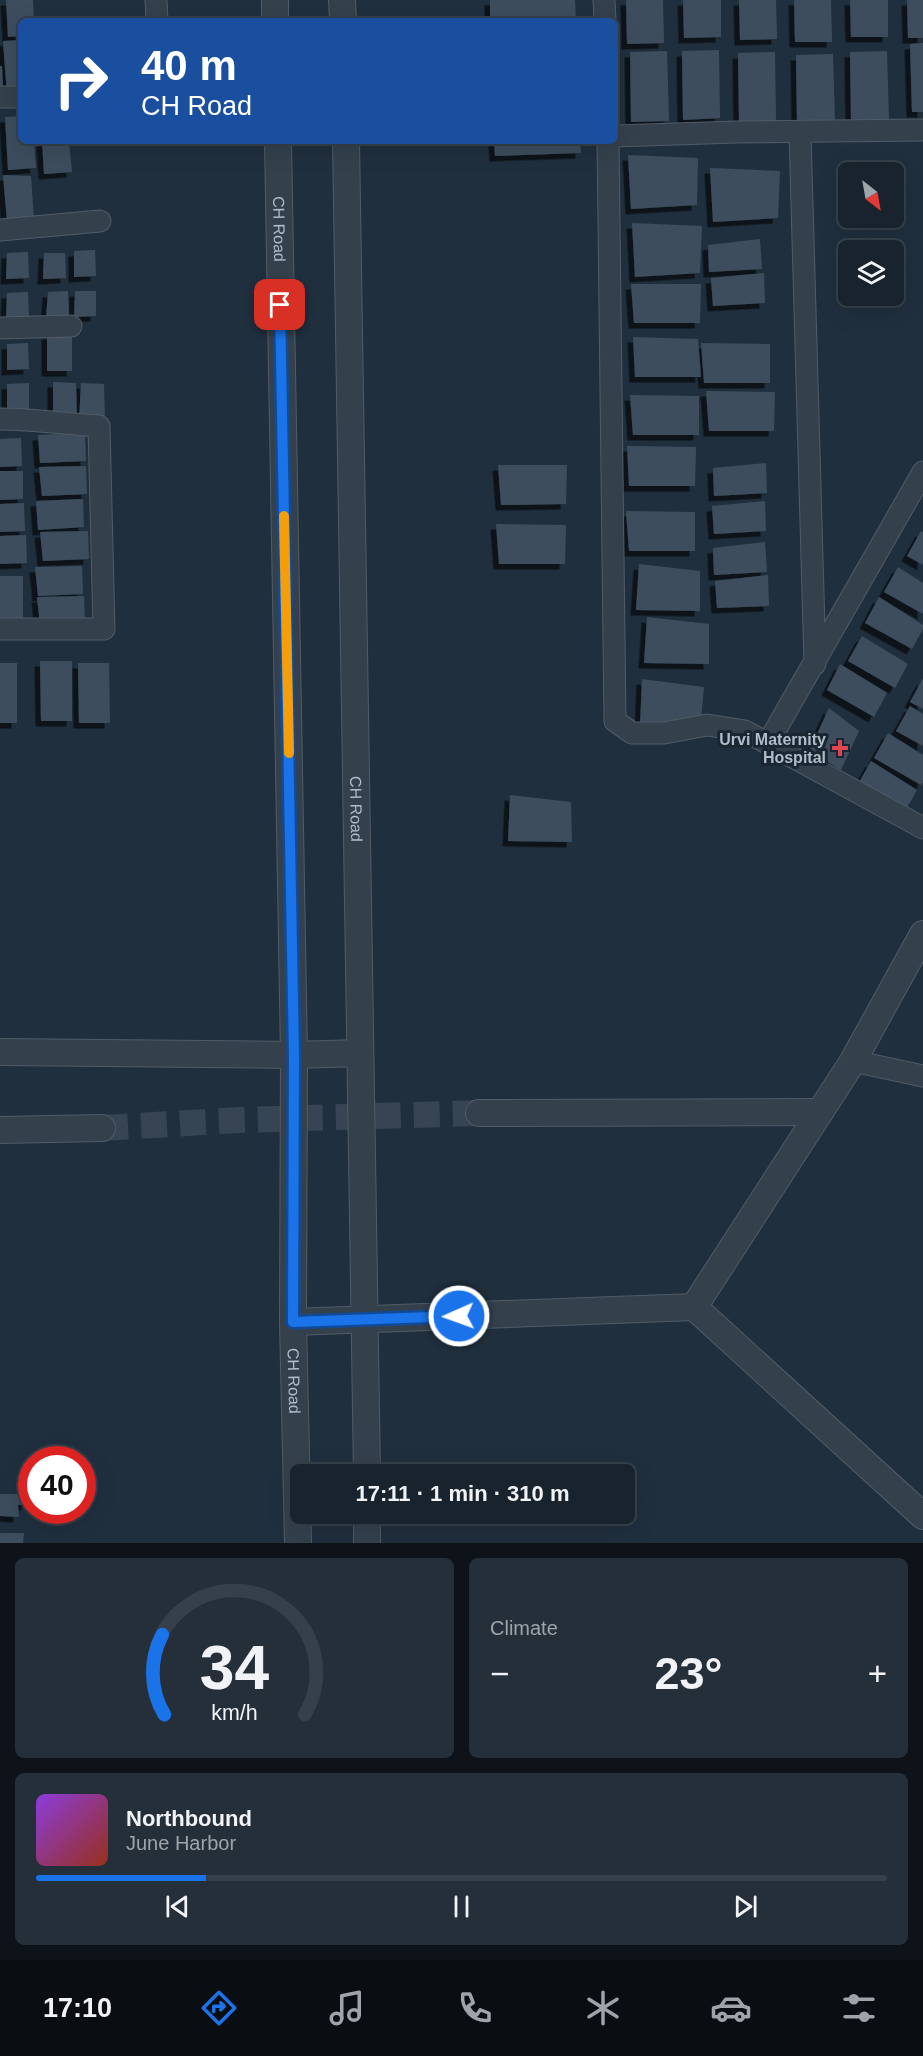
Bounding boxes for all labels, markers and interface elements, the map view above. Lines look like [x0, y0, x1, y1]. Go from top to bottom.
icon: right [42, 42, 120, 120]
text: 40 m [141, 42, 237, 89]
text: CH Road [141, 91, 252, 121]
north arrow [838, 162, 904, 228]
map controls [838, 162, 904, 306]
street label: CH Road [270, 196, 288, 262]
button: layers [838, 240, 904, 306]
pin [254, 279, 305, 330]
icon: arrive [263, 288, 296, 321]
place label: Urvi Maternity Hospital [719, 731, 826, 766]
marker: Urvi Maternity Hospital [831, 739, 849, 757]
street label: CH Road [347, 776, 365, 842]
position arrow [427, 1284, 491, 1348]
street label: CH Road [285, 1348, 303, 1414]
speed limit sign: 40 [18, 1446, 96, 1524]
text: 17:11 · 1 min · 310 m [356, 1481, 570, 1506]
text: Climate [490, 1617, 558, 1639]
text: 34 [200, 1633, 269, 1702]
text: 23° [654, 1648, 723, 1699]
text: − [490, 1655, 509, 1692]
text: + [868, 1655, 887, 1692]
text: km/h [211, 1701, 258, 1725]
text: Northbound [126, 1806, 252, 1831]
text: June Harbor [126, 1832, 236, 1854]
icon: previous [161, 1890, 194, 1923]
icon: pause [445, 1890, 478, 1923]
icon: next [729, 1890, 762, 1923]
icon: directions [198, 1987, 240, 2029]
icon: music [326, 1987, 368, 2029]
icon: phone [454, 1987, 496, 2029]
icon: climate [582, 1987, 624, 2029]
icon: car [710, 1987, 752, 2029]
icon: filters [838, 1987, 880, 2029]
text: 17:10 [43, 1993, 112, 2023]

